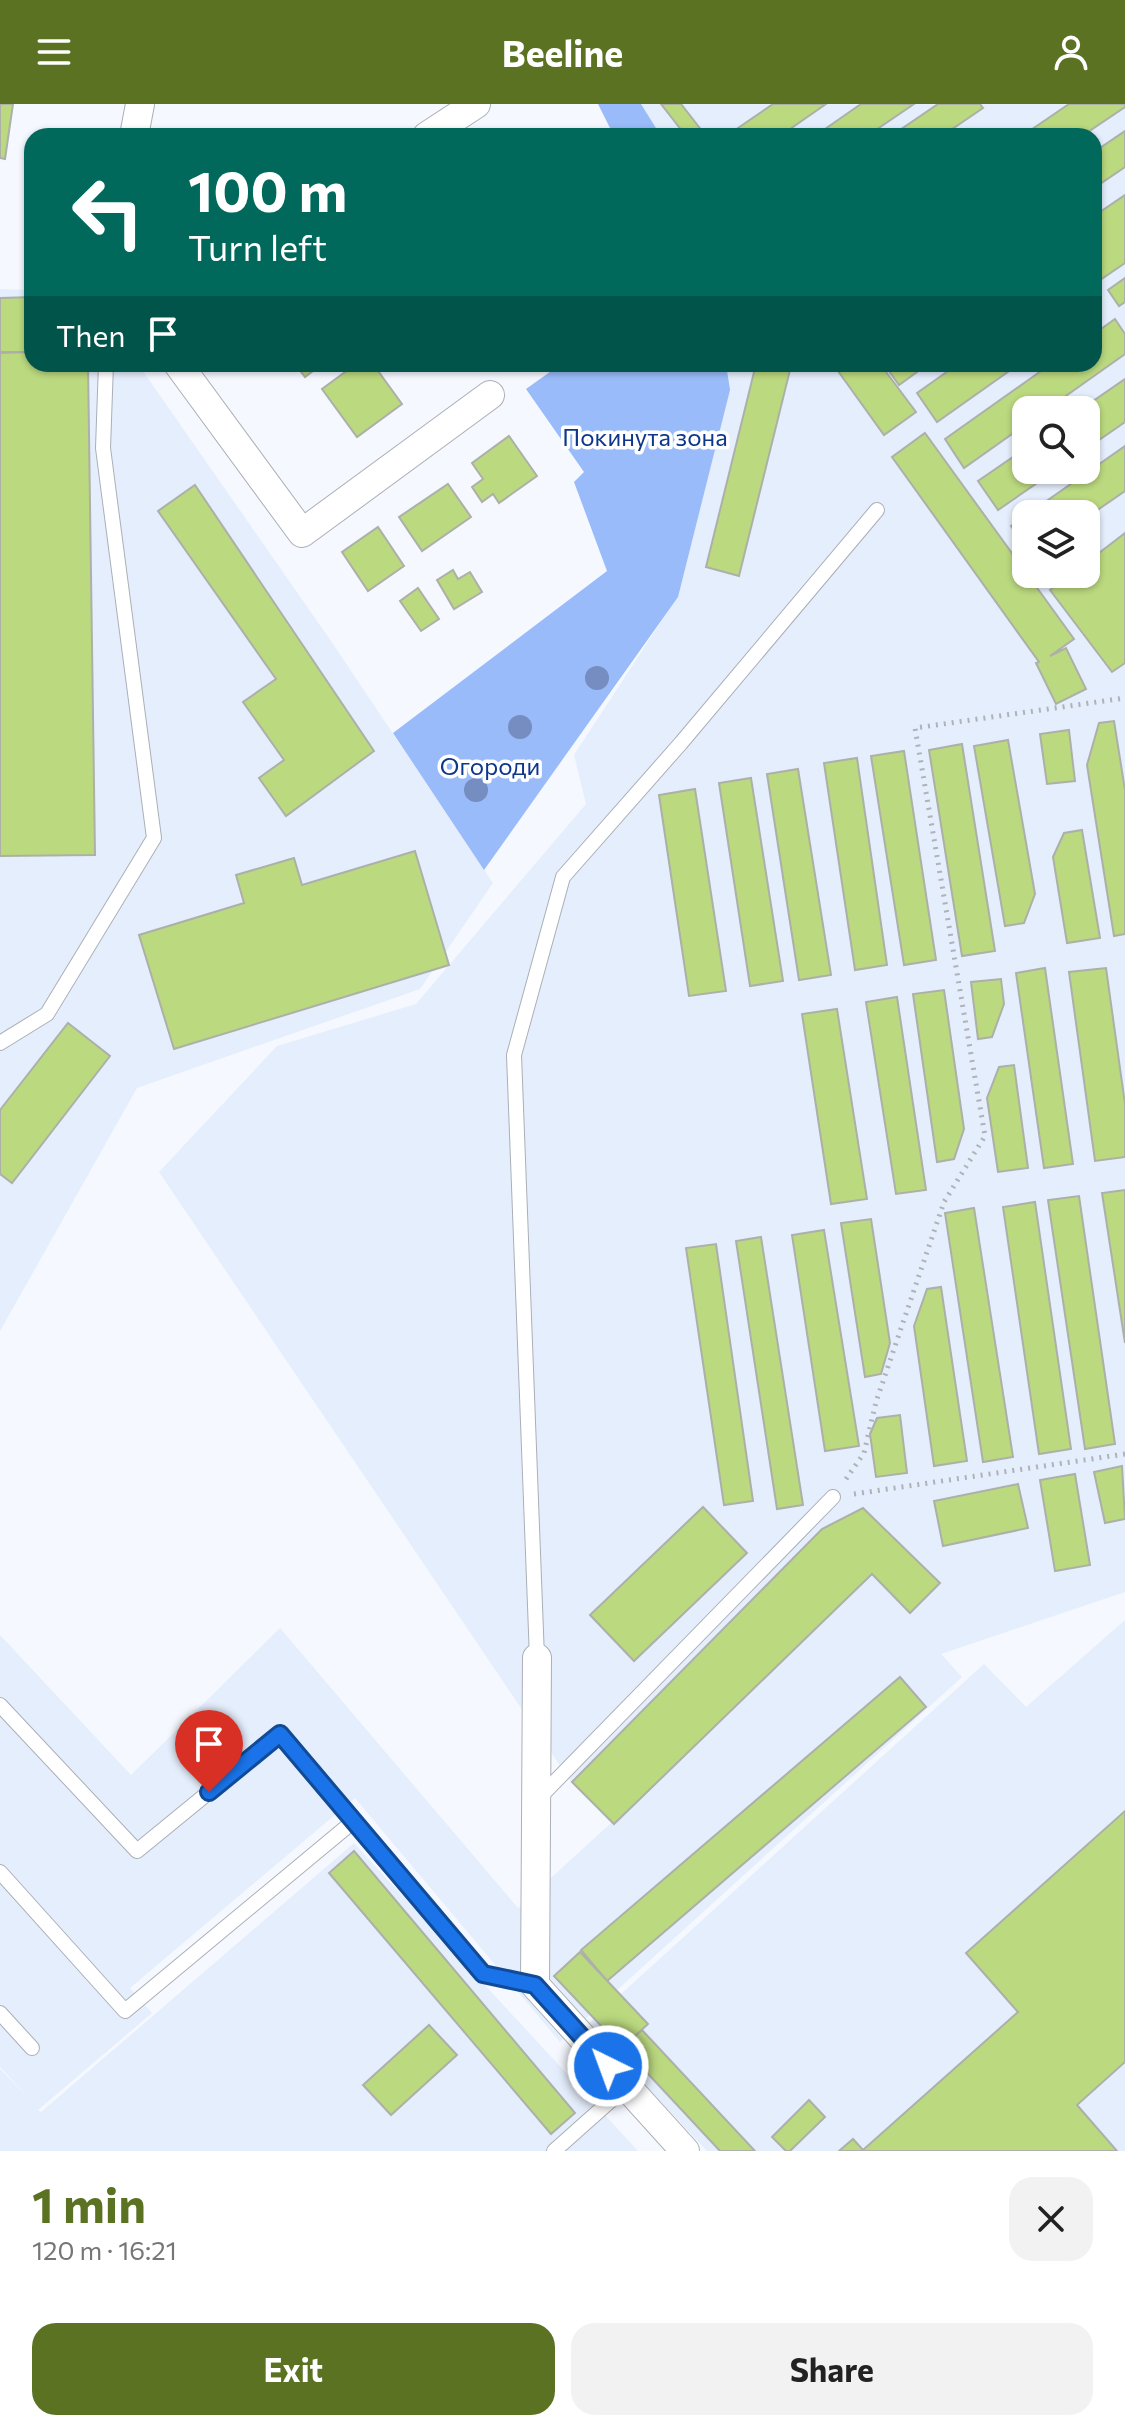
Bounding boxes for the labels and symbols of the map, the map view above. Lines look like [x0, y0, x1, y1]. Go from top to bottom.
park label: Покинута зона [562, 422, 728, 451]
park label: Огороди [440, 751, 540, 780]
pin [175, 1710, 243, 1792]
position arrow [566, 2024, 650, 2108]

